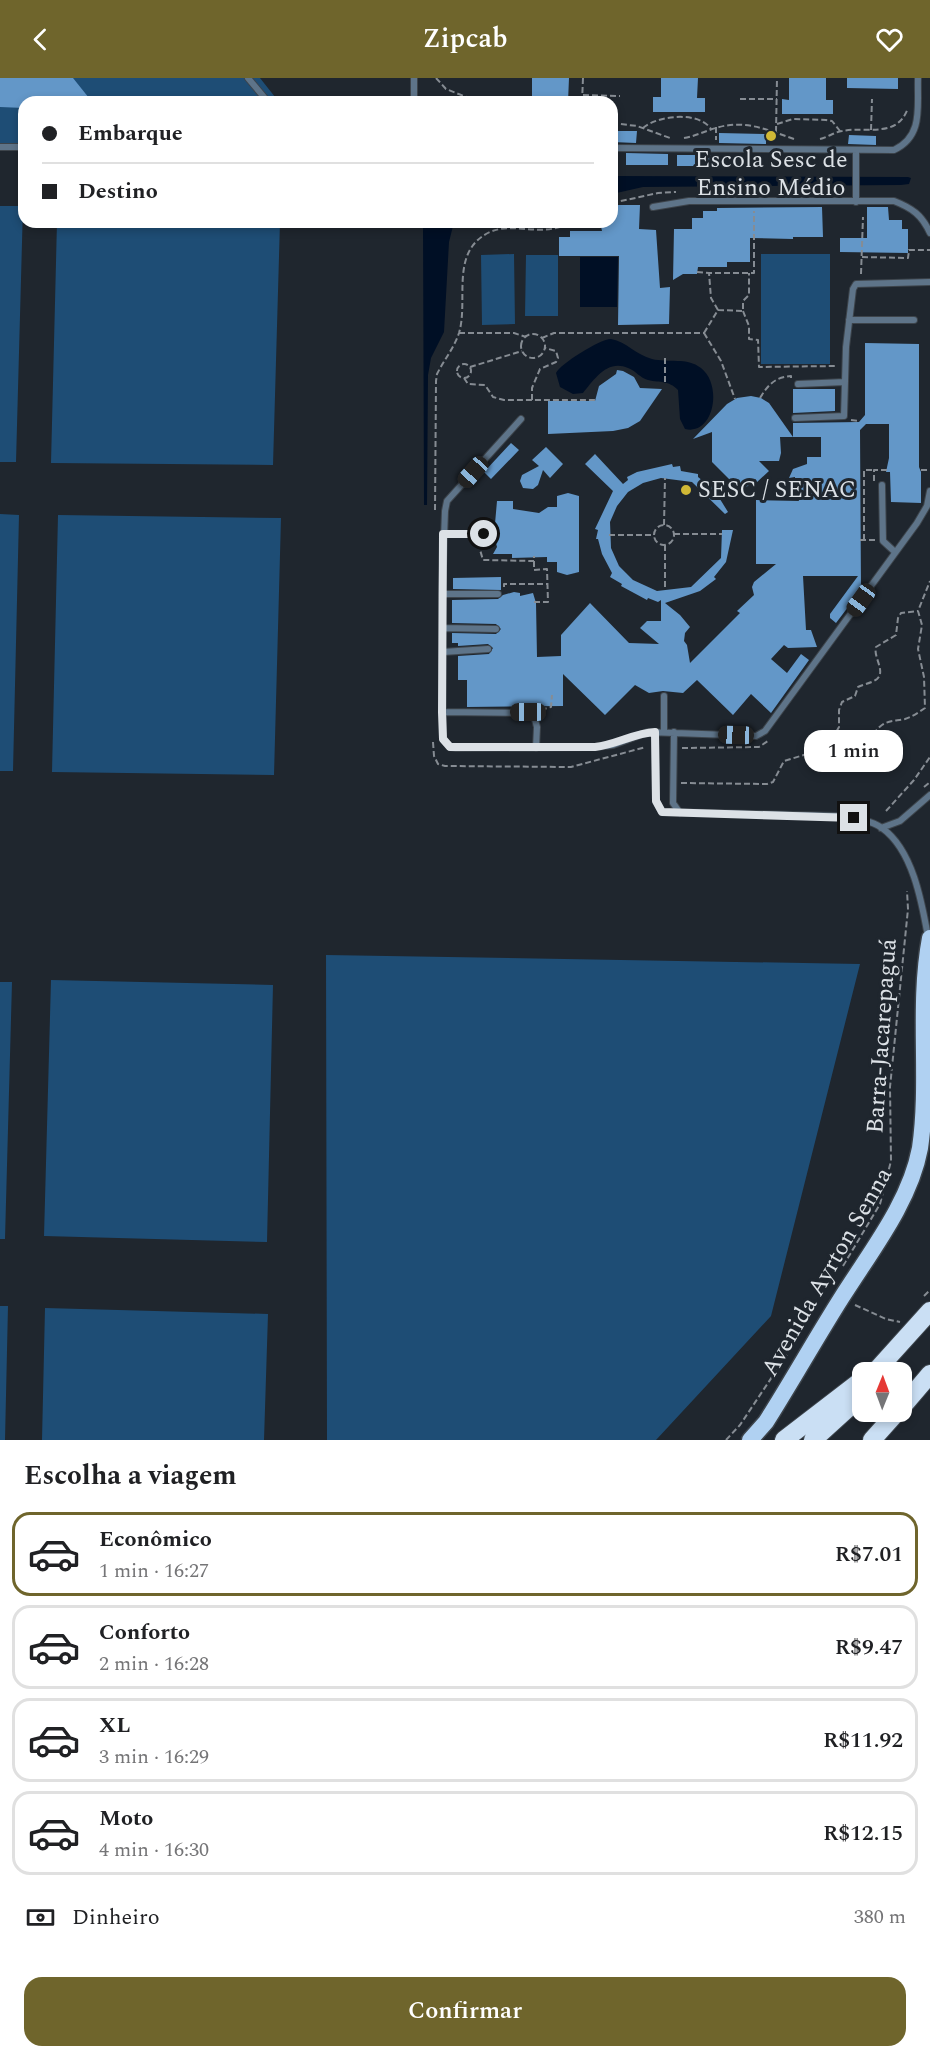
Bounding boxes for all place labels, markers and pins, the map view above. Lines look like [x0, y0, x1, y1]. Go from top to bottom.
marker: Escola Sesc de Ensino Médio [764, 129, 778, 143]
place label: Escola Sesc de Ensino Médio [695, 142, 848, 206]
place label: SESC / SENAC [698, 472, 856, 508]
marker: SESC / SENAC [679, 483, 693, 497]

